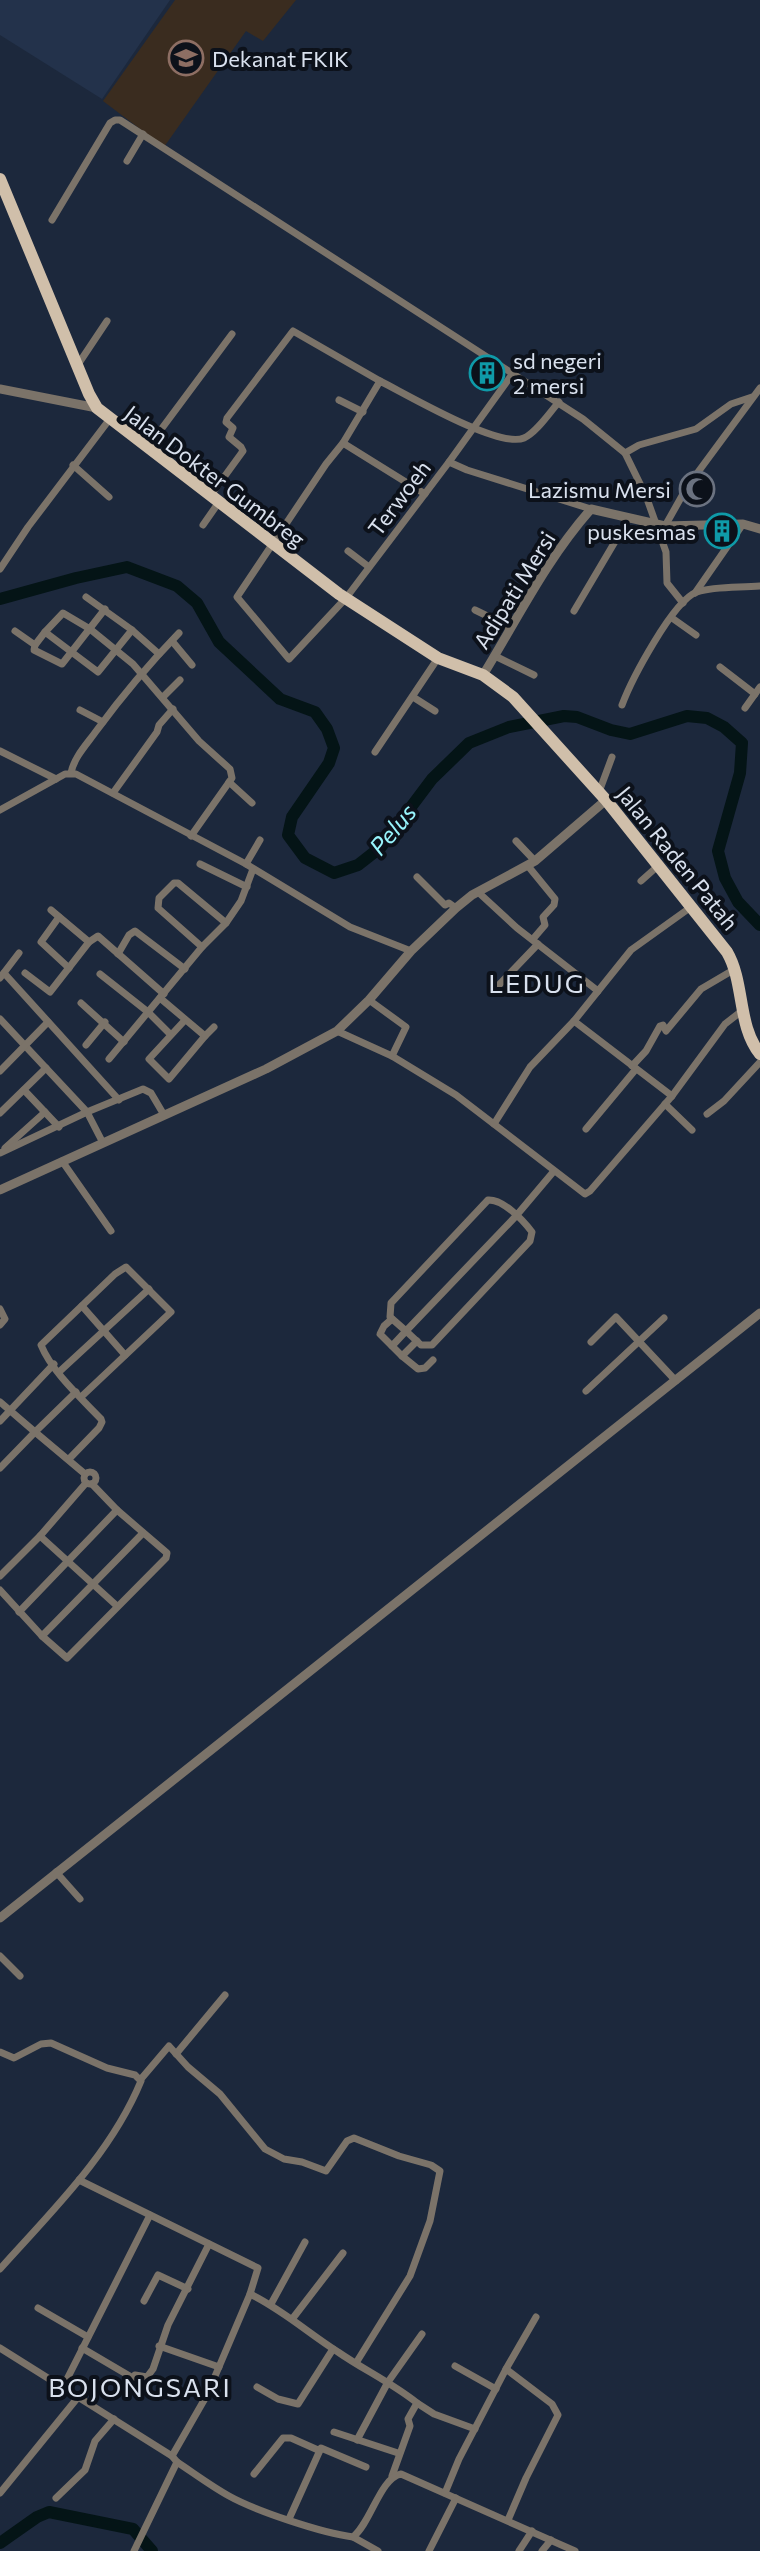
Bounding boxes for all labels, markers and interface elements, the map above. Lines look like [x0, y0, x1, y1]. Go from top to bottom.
school or university icon: Dekanat FKIK [167, 39, 205, 77]
place label: Dekanat FKIK [212, 45, 349, 72]
place label: sd negeri 2 mersi [513, 347, 602, 399]
building icon: sd negeri 2 mersi [468, 354, 506, 392]
street label: Jalan Dokter Gumbreg [119, 399, 311, 553]
street label: Terwoeh [362, 455, 436, 541]
mosque icon: Lazismu Mersi [678, 470, 716, 508]
place label: Lazismu Mersi [528, 476, 671, 503]
building icon: puskesmas [703, 512, 741, 550]
place label: puskesmas [587, 518, 696, 545]
street label: Adipati Mersi [467, 526, 561, 654]
street label: Jalan Raden Patah [612, 781, 744, 935]
water label: Pelus [362, 798, 422, 860]
district label: LEDUG [488, 967, 586, 998]
district label: BOJONGSARI [48, 2371, 232, 2402]

